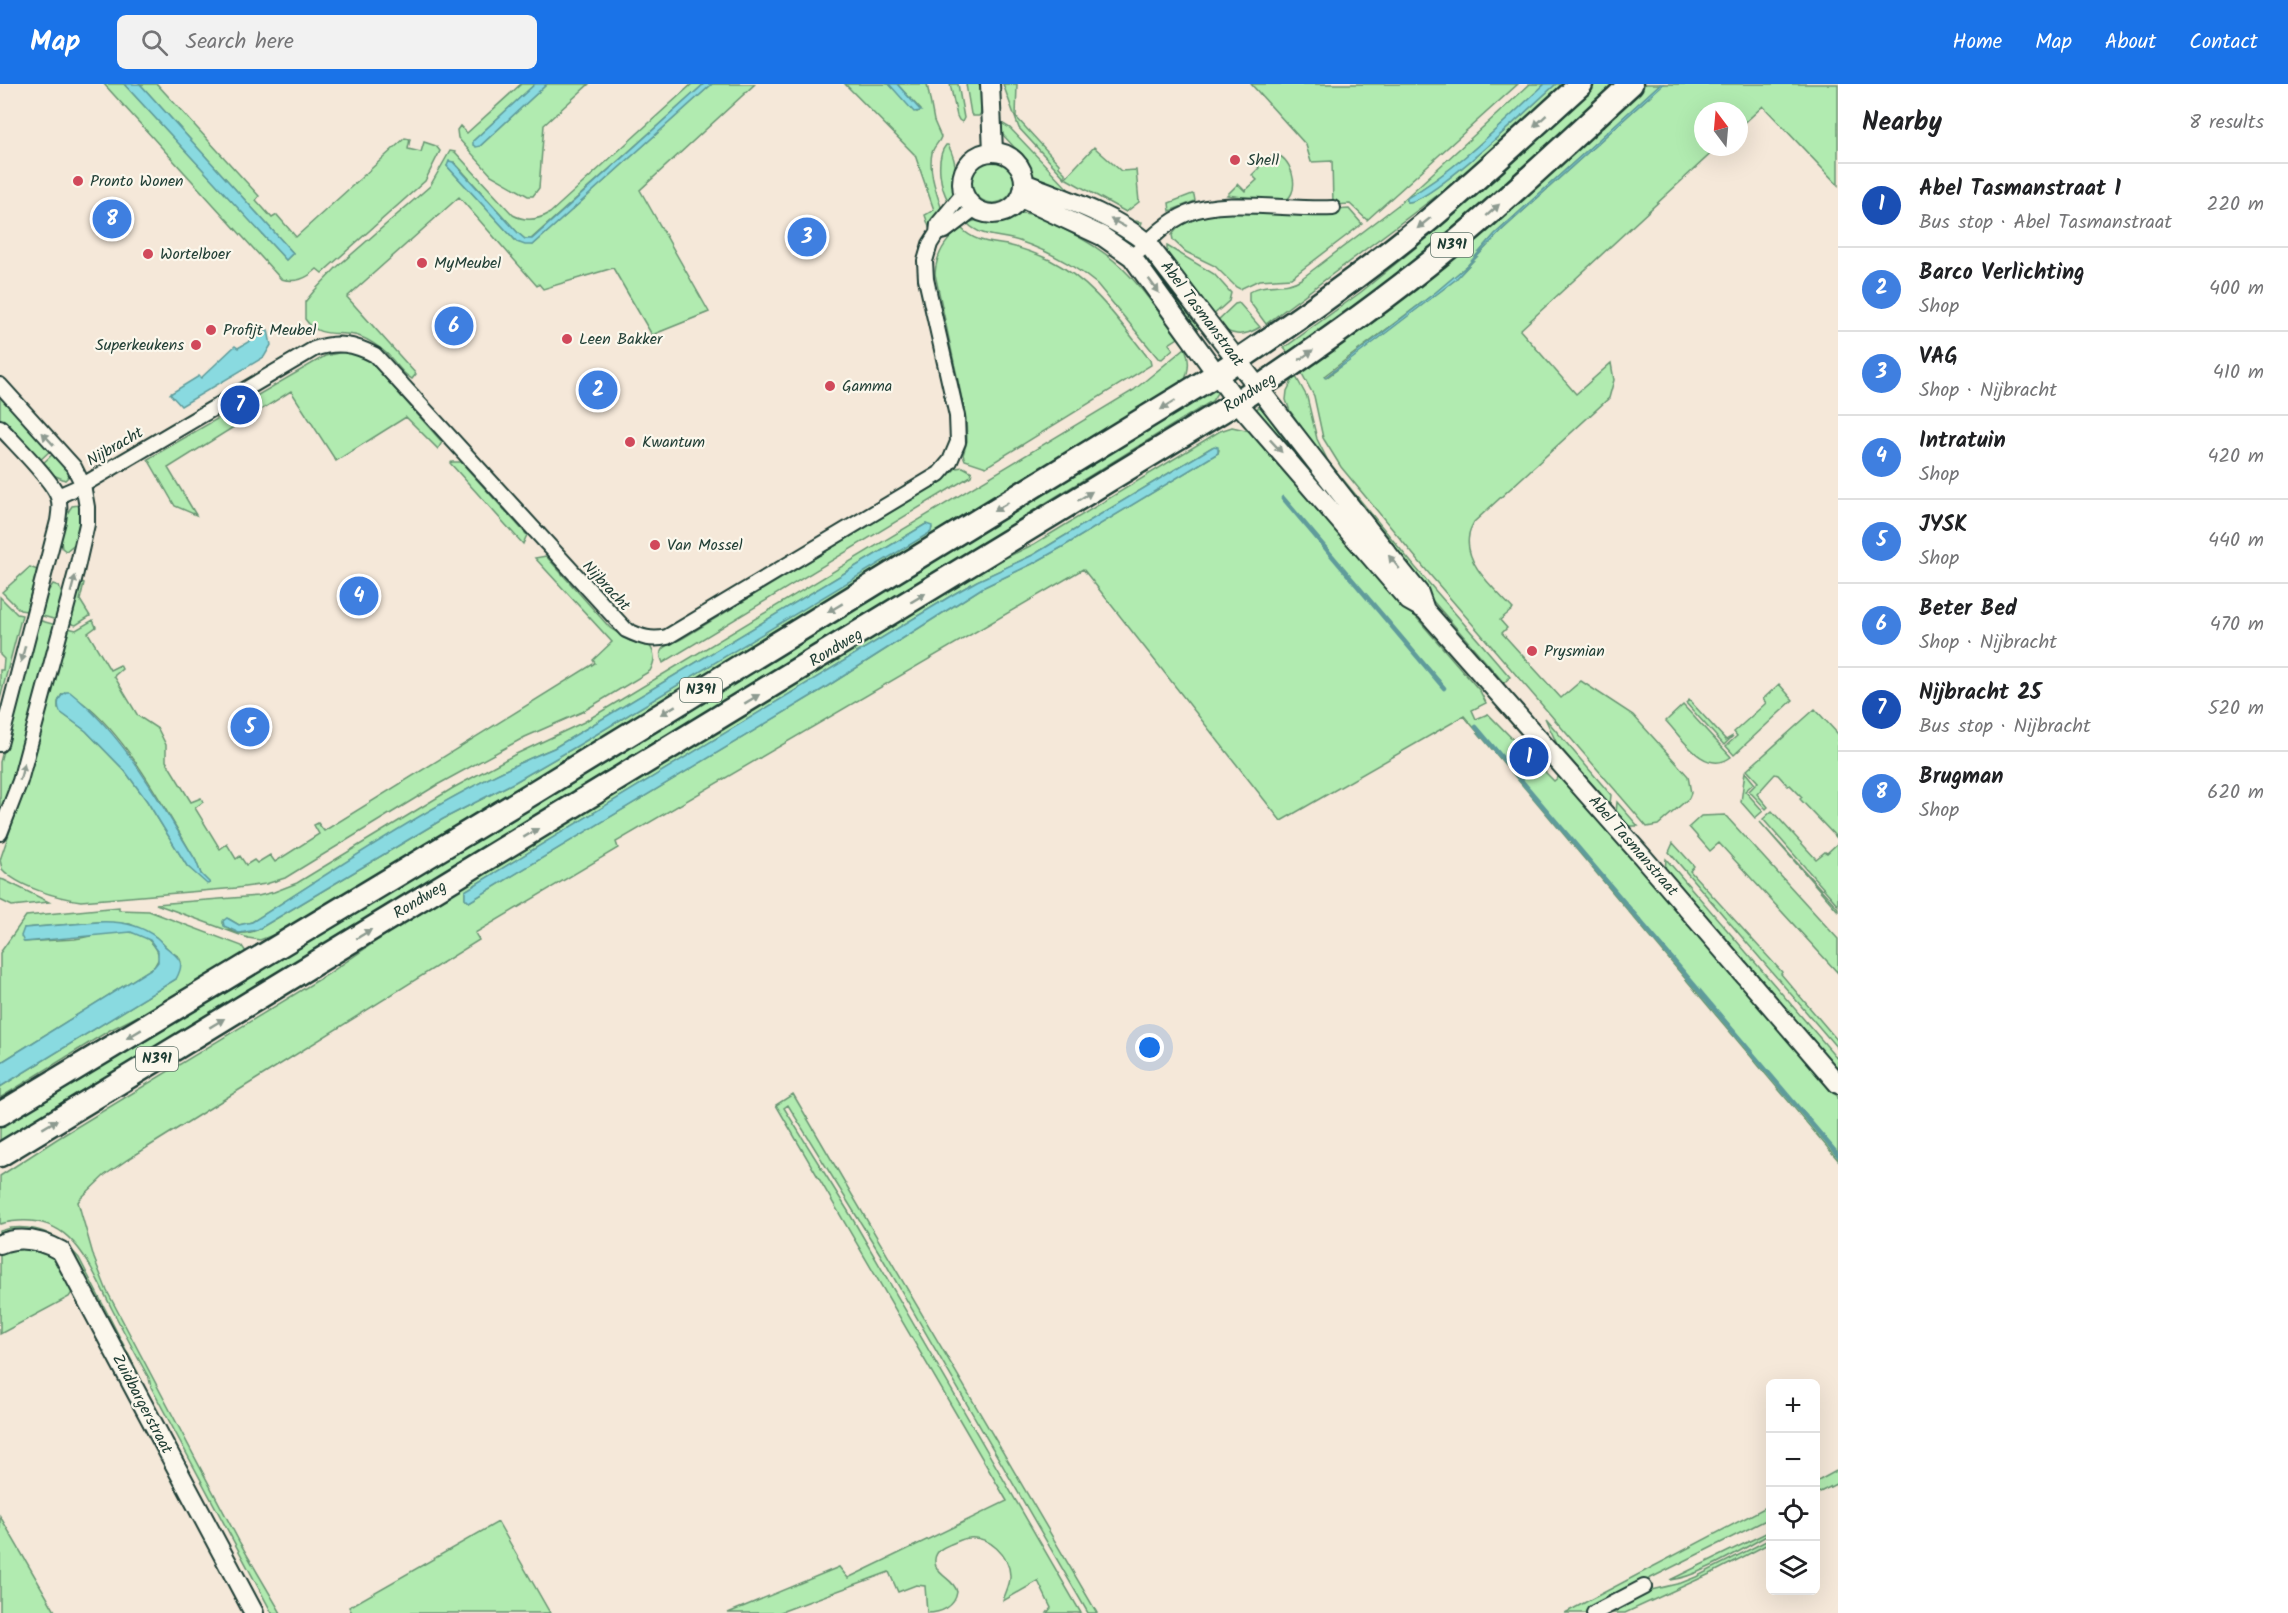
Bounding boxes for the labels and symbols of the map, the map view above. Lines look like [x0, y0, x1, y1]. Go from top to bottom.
north arrow [1694, 102, 1748, 156]
one-way arrow [1533, 114, 1548, 128]
place label: Shell [1247, 148, 1279, 173]
marker: Shell [1228, 153, 1242, 167]
place label: Pronto Wonen [90, 169, 184, 194]
marker: Pronto Wonen [71, 174, 85, 188]
pin: 8 [92, 196, 132, 242]
one-way arrow [1485, 204, 1500, 217]
pin: 3 [788, 214, 826, 260]
one-way arrow [1416, 217, 1432, 230]
one-way arrow [1109, 218, 1126, 228]
road number: N391 [1431, 233, 1473, 257]
place label: Wortelboer [160, 242, 232, 267]
marker: Wortelboer [141, 247, 155, 261]
place label: MyMeubel [434, 251, 501, 276]
marker: MyMeubel [415, 256, 429, 270]
street label: Abel Tasmanstraat [1154, 256, 1251, 373]
one-way arrow [1148, 278, 1160, 294]
pin: 6 [434, 304, 474, 348]
place label: Profijt Meubel [223, 318, 316, 343]
marker: Profijt Meubel [204, 323, 218, 337]
place label: Leen Bakker [579, 327, 664, 352]
marker: Leen Bakker [560, 332, 574, 346]
place label: Superkeukens [95, 333, 184, 358]
marker: Superkeukens [189, 338, 203, 352]
one-way arrow [1299, 350, 1314, 362]
street label: Rondweg [1219, 367, 1281, 419]
pin: 2 [578, 368, 618, 412]
place label: Gamma [842, 374, 892, 399]
marker: Gamma [823, 379, 837, 393]
pin: 7 [220, 382, 260, 428]
one-way arrow [1159, 400, 1176, 411]
street label: Nijbracht [82, 420, 149, 473]
place label: Kwantum [642, 430, 705, 455]
one-way arrow [42, 432, 55, 447]
marker: Kwantum [623, 435, 637, 449]
one-way arrow [1269, 439, 1283, 454]
one-way arrow [1077, 490, 1093, 501]
one-way arrow [993, 501, 1009, 512]
place label: Van Mossel [667, 533, 743, 558]
marker: Van Mossel [648, 538, 662, 552]
one-way arrow [1388, 554, 1400, 569]
street label: Nijbracht [576, 555, 637, 618]
one-way arrow [68, 574, 78, 593]
pin: 4 [340, 574, 378, 618]
one-way arrow [910, 592, 926, 603]
one-way arrow [827, 603, 843, 614]
street label: Rondweg [804, 622, 868, 674]
place label: Prysmian [1544, 639, 1605, 664]
marker: Prysmian [1525, 644, 1539, 658]
one-way arrow [18, 645, 28, 663]
road number: N391 [680, 678, 722, 702]
one-way arrow [744, 693, 760, 704]
pin: 5 [230, 704, 270, 750]
one-way arrow [660, 705, 676, 716]
pin: 1 [1510, 734, 1549, 780]
one-way arrow [18, 763, 27, 781]
street label: Abel Tasmanstraat [1582, 790, 1685, 903]
one-way arrow [523, 827, 539, 838]
street label: Rondweg [388, 874, 452, 926]
one-way arrow [356, 928, 372, 939]
one-way arrow [209, 1018, 225, 1029]
one-way arrow [126, 1028, 142, 1039]
your location [1135, 1033, 1164, 1062]
road number: N391 [136, 1047, 178, 1071]
one-way arrow [42, 1119, 58, 1130]
street label: Zuidbargerstraat [105, 1349, 179, 1459]

